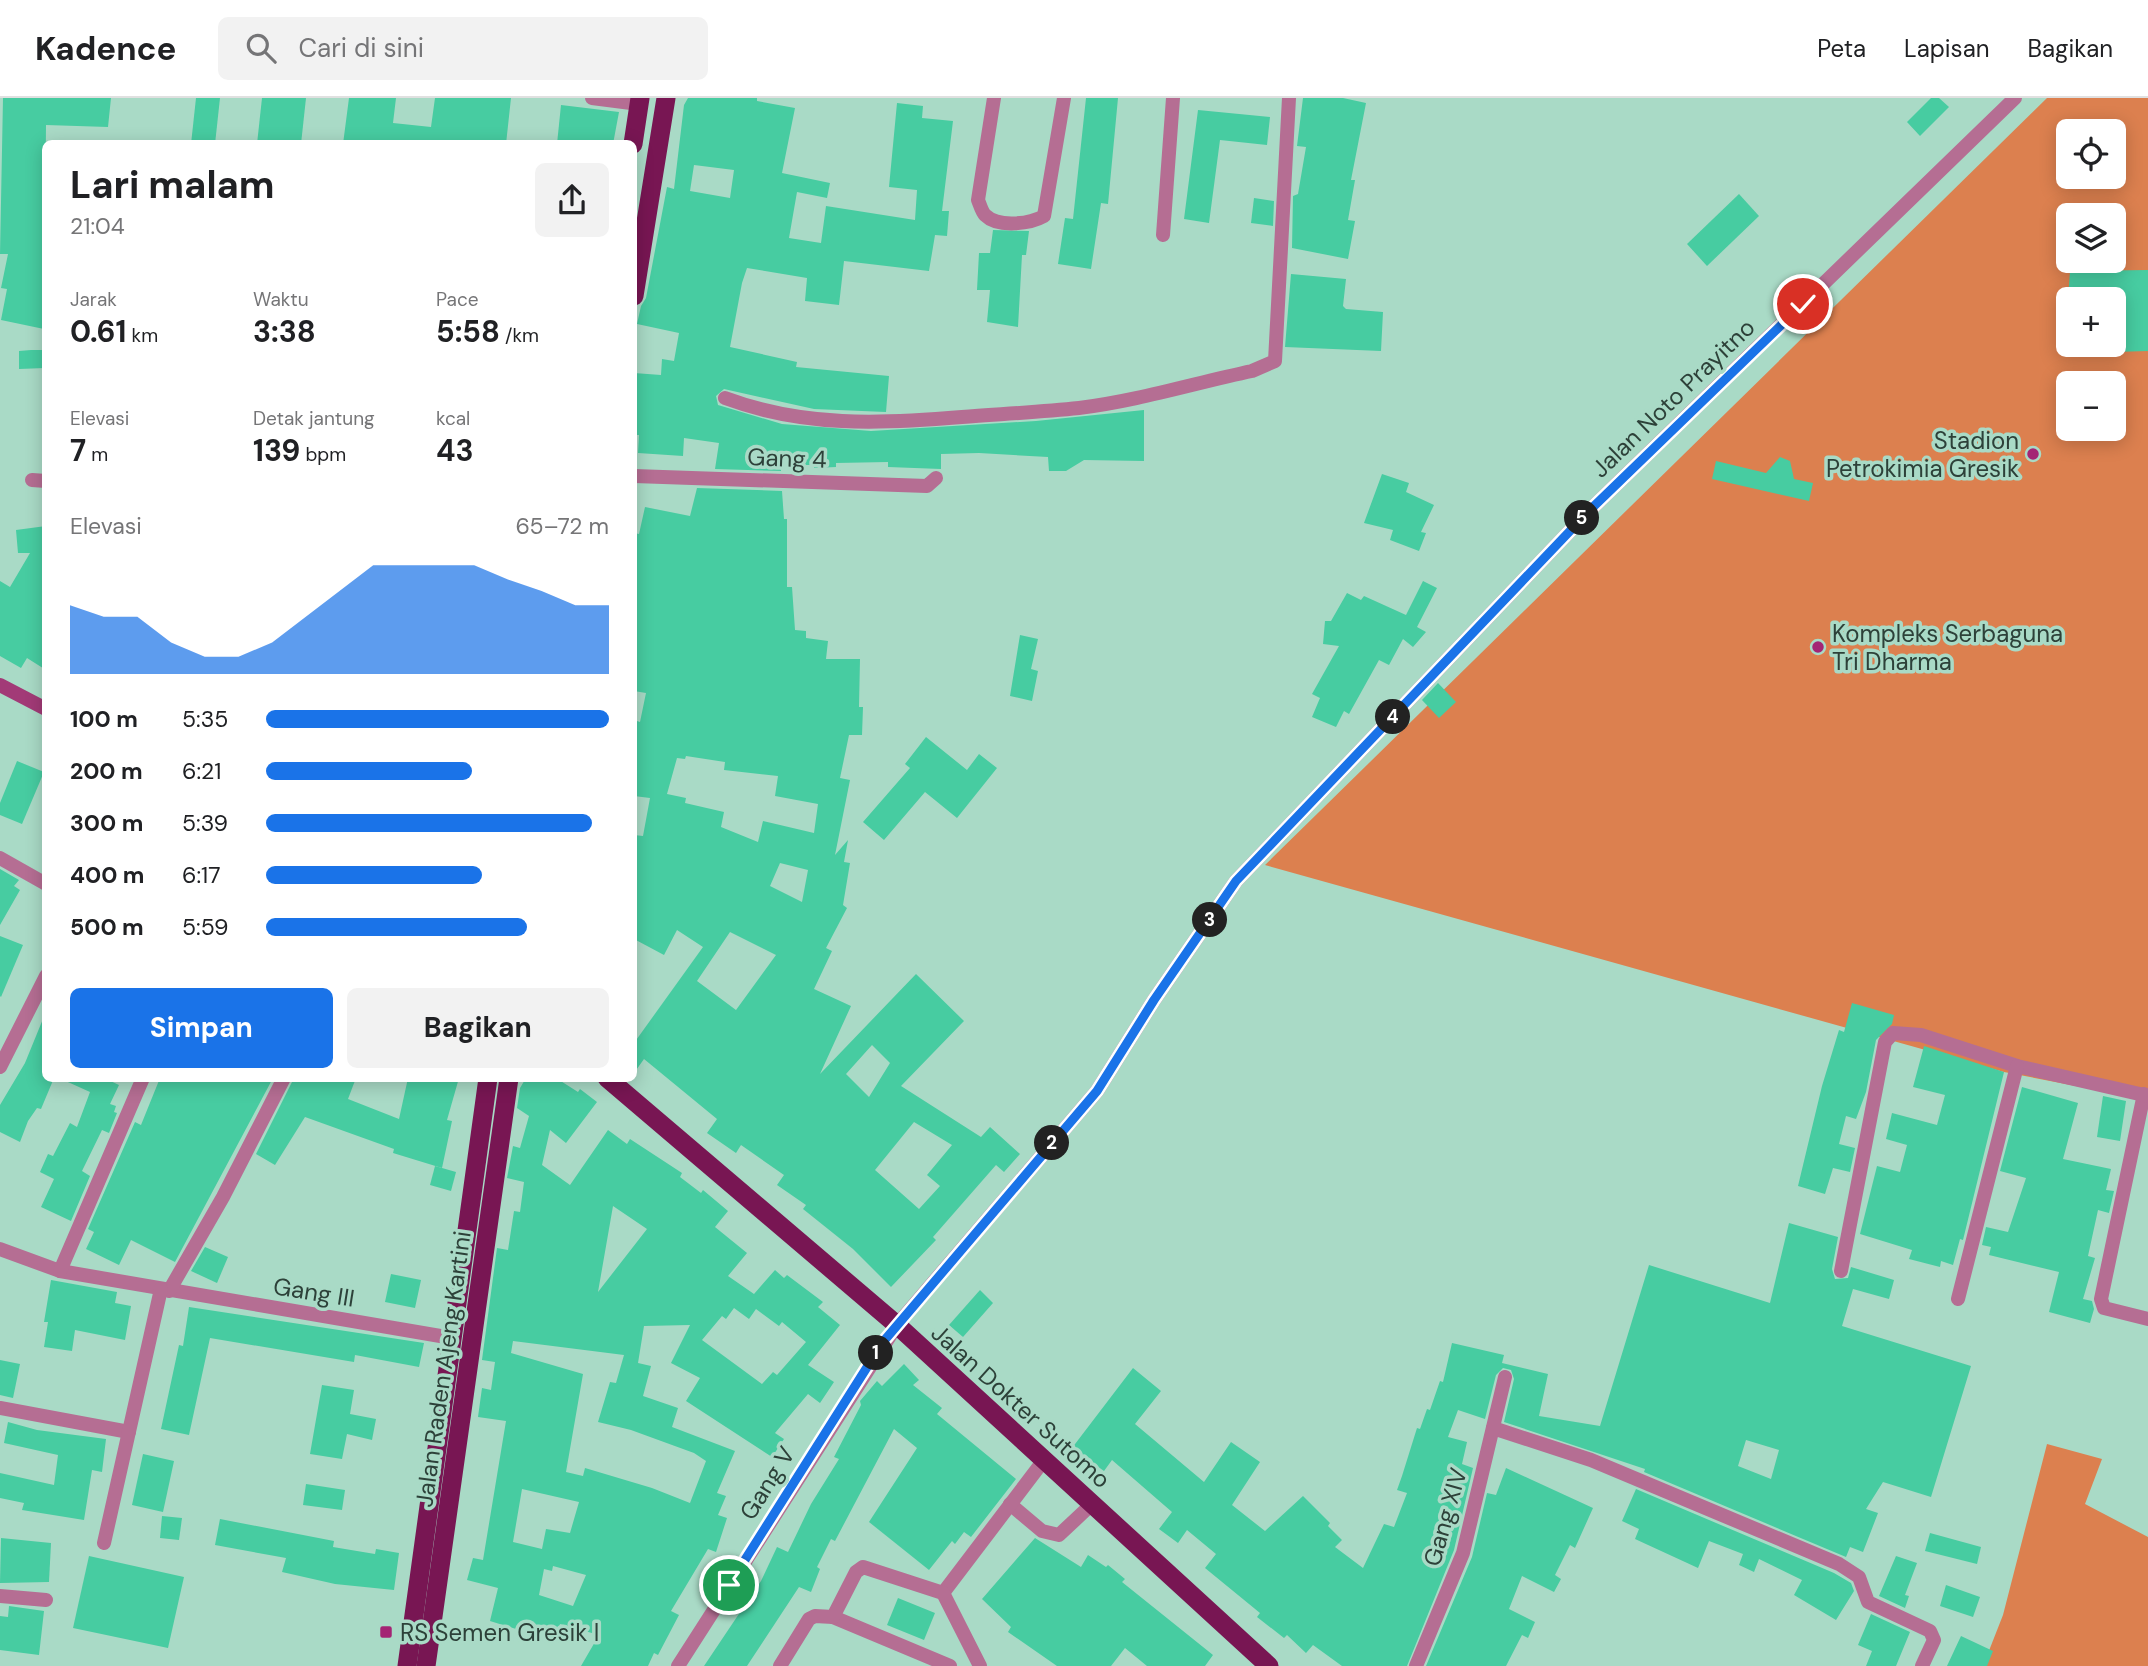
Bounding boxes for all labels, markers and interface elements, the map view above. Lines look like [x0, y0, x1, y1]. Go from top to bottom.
search box [218, 17, 708, 80]
text: Kadence [35, 27, 176, 70]
icon: search [242, 29, 280, 67]
text: Cari di sini [298, 31, 424, 65]
text: Peta [1817, 33, 1866, 64]
text: Lapisan [1904, 33, 1989, 64]
text: Bagikan [2027, 33, 2113, 64]
map controls [2056, 119, 2126, 441]
button: locate [2056, 119, 2126, 189]
text: Lari malam [70, 160, 275, 210]
button: share [535, 163, 609, 237]
button: layers [2056, 203, 2126, 273]
text: 21:04 [70, 211, 125, 241]
pin [1773, 274, 1833, 334]
icon: check [1784, 285, 1822, 323]
text: Jarak [70, 287, 117, 312]
text: Waktu [253, 287, 309, 312]
text: Pace [436, 287, 479, 312]
button: + [2056, 287, 2126, 357]
text: 0.61 [70, 312, 127, 351]
text: 3:38 [253, 312, 316, 351]
text: 5:58 [436, 312, 500, 351]
street label: Jalan Noto Prayitno [1585, 312, 1761, 484]
text: km [127, 323, 158, 348]
text: /km [500, 323, 539, 348]
button: − [2056, 371, 2126, 441]
text: Elevasi [70, 406, 129, 431]
text: Detak jantung [253, 406, 375, 431]
text: kcal [436, 406, 470, 431]
place label: Stadion Petrokimia Gresik [1826, 425, 2019, 484]
text: 7 [70, 431, 86, 470]
text: 139 [253, 431, 300, 470]
text: 43 [436, 431, 474, 470]
street label: Gang 4 [747, 441, 827, 475]
text: m [86, 442, 108, 467]
text: bpm [300, 442, 346, 467]
marker: Stadion Petrokimia Gresik [2025, 446, 2041, 462]
pin: 5 [1564, 500, 1600, 536]
text: 5 [1576, 505, 1587, 530]
text: Elevasi [70, 511, 142, 541]
text: 65–72 m [515, 511, 609, 541]
place label: Kompleks Serbaguna Tri Dharma [1832, 618, 2063, 677]
marker: Kompleks Serbaguna Tri Dharma [1810, 639, 1826, 655]
pin: 4 [1376, 700, 1410, 734]
text: 100 m [70, 704, 138, 734]
text: 5:35 [182, 704, 228, 734]
text: 4 [1386, 704, 1399, 729]
text: 200 m [70, 756, 143, 786]
text: 6:21 [182, 756, 222, 786]
text: 300 m [70, 808, 143, 838]
text: 5:39 [182, 808, 228, 838]
text: 400 m [70, 860, 144, 890]
text: 6:17 [182, 860, 221, 890]
pin: 3 [1192, 902, 1228, 938]
text: 3 [1204, 907, 1215, 932]
text: 500 m [70, 912, 144, 942]
text: 5:59 [182, 912, 228, 942]
button: Simpan [70, 988, 333, 1068]
button: Bagikan [347, 988, 609, 1068]
pin: 2 [1034, 1126, 1070, 1160]
text: 2 [1046, 1130, 1057, 1155]
street label: Jalan Raden Ajeng Kartini [408, 1229, 478, 1509]
street label: Gang III [271, 1270, 357, 1314]
street label: Jalan Dokter Sutomo [925, 1317, 1117, 1495]
pin: 1 [858, 1336, 894, 1370]
text: 1 [872, 1340, 879, 1365]
street label: Gang V [732, 1440, 802, 1526]
street label: Gang XIV [1416, 1464, 1474, 1570]
pin [699, 1555, 759, 1615]
icon: arrive [710, 1566, 748, 1604]
place label: RS Semen Gresik I [400, 1617, 599, 1648]
marker: RS Semen Gresik I [378, 1624, 394, 1640]

